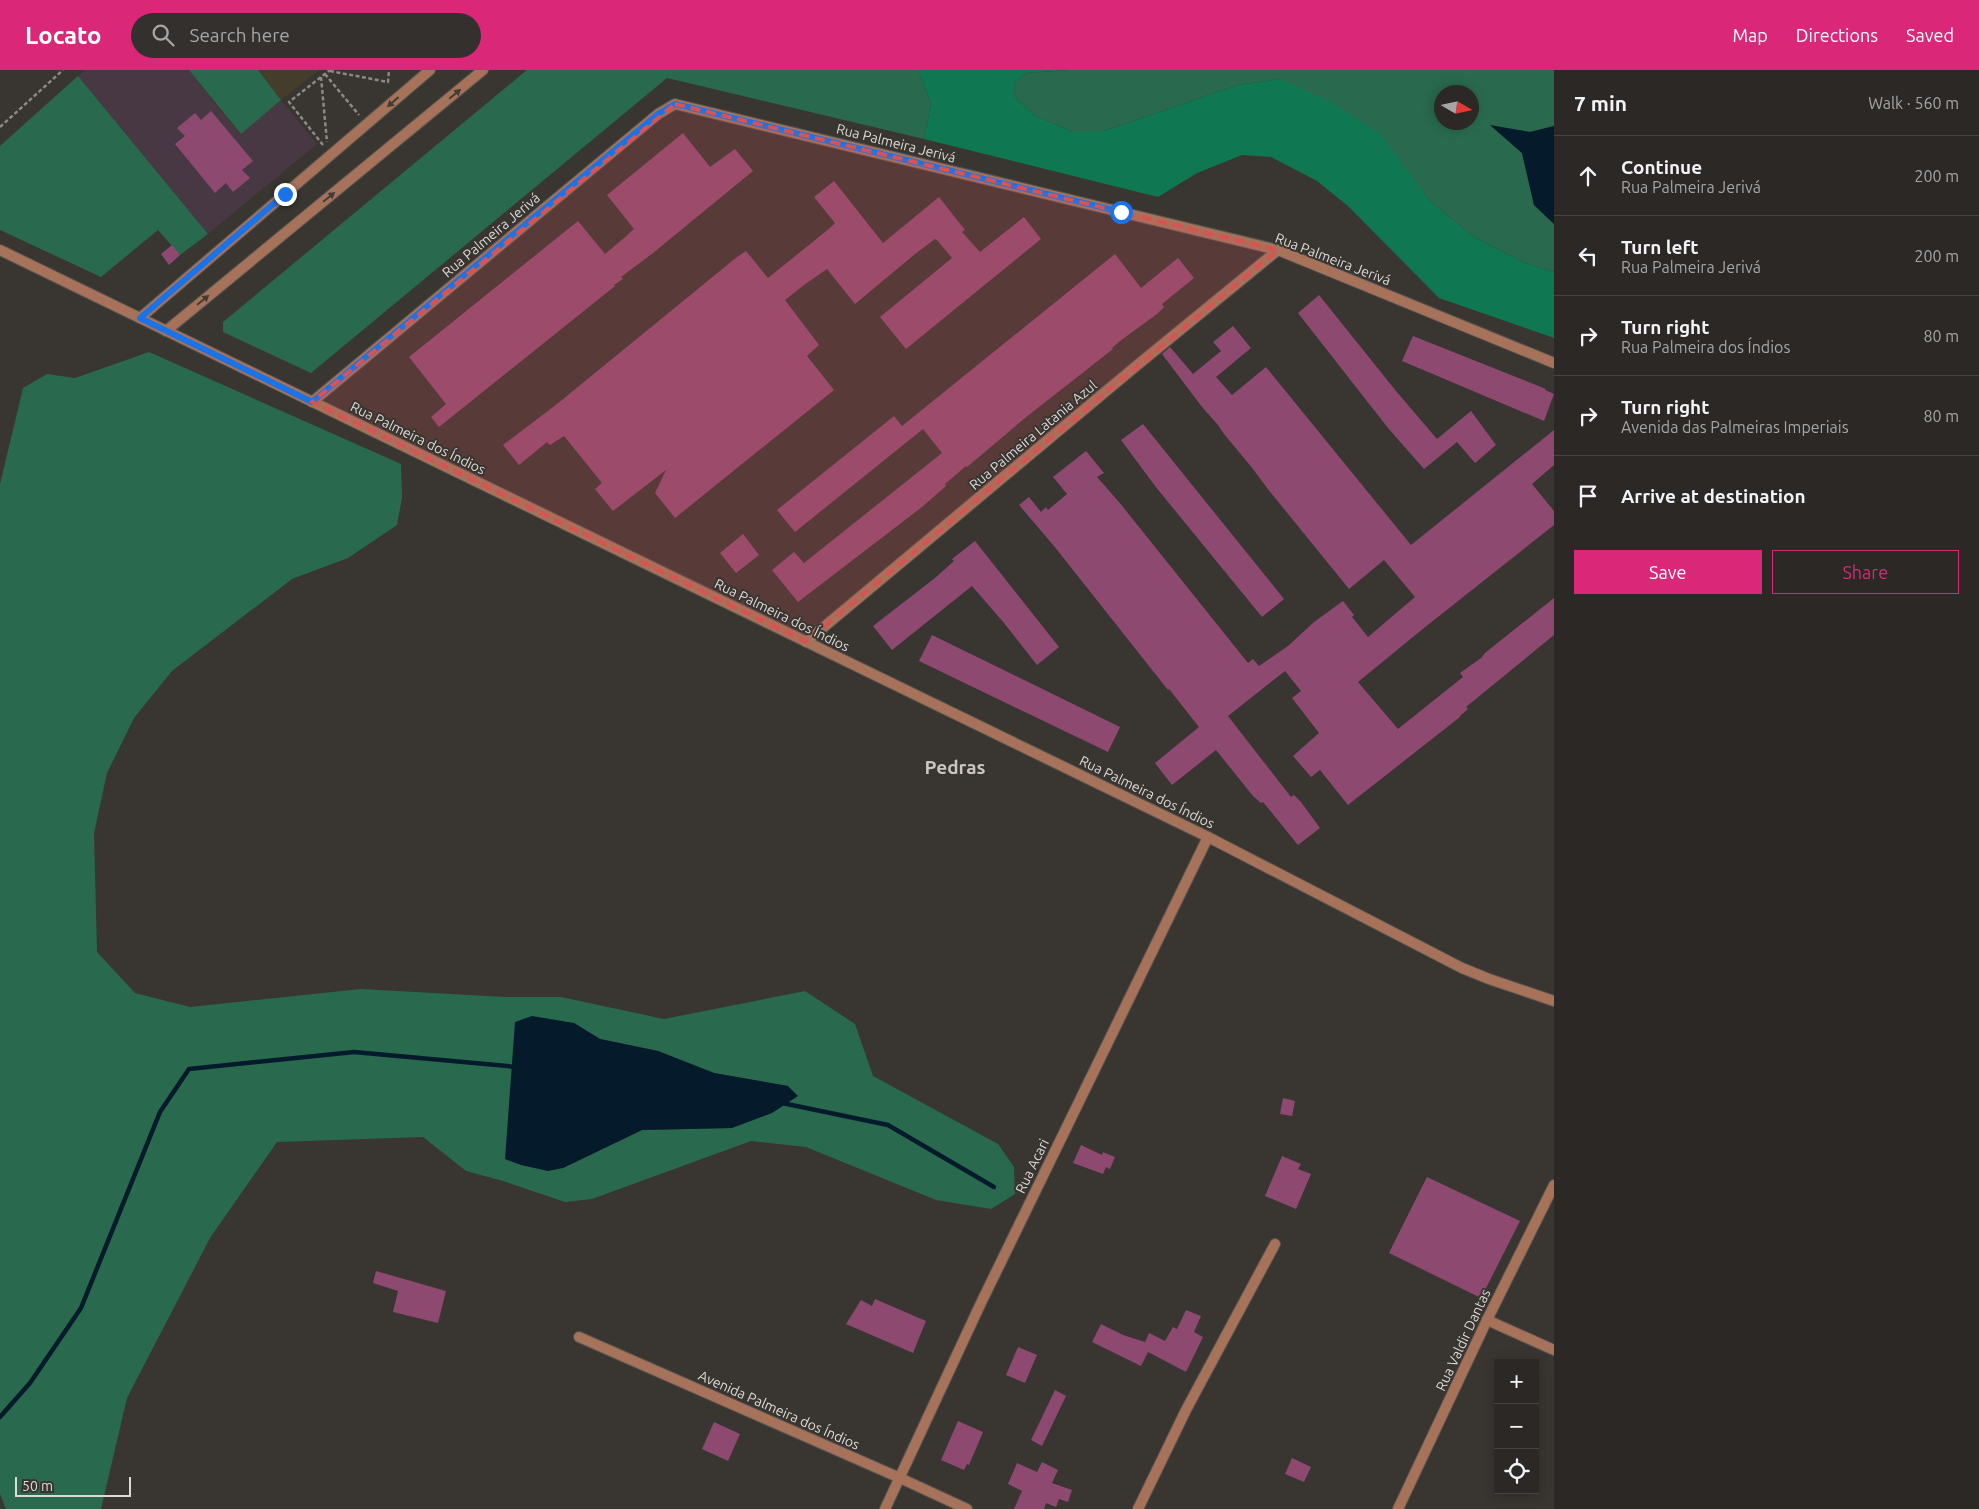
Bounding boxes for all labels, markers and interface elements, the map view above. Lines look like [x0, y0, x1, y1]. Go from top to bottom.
search box [131, 13, 481, 58]
icon: search [149, 21, 177, 49]
text: Locato [25, 22, 101, 49]
text: Search here [189, 24, 290, 46]
text: Map [1732, 25, 1768, 45]
text: Directions [1796, 25, 1878, 45]
text: Saved [1906, 25, 1954, 45]
north arrow [1434, 85, 1479, 130]
one-way arrow [448, 88, 461, 99]
text: 7 min [1574, 91, 1627, 115]
text: Walk · 560 m [1868, 94, 1959, 112]
one-way arrow [387, 96, 400, 107]
street label: Rua Palmeira Jerivá [835, 120, 957, 166]
text: Continue [1621, 156, 1702, 178]
icon: ahead [1574, 162, 1602, 190]
text: 200 m [1914, 167, 1959, 185]
text: Rua Palmeira Jerivá [1621, 178, 1761, 196]
route end [274, 183, 297, 206]
street label: Rua Palmeira Jerivá [439, 190, 543, 280]
one-way arrow [322, 191, 335, 202]
route start [1110, 201, 1133, 224]
street label: Rua Palmeira Jerivá [1273, 230, 1393, 288]
text: Turn left [1621, 236, 1699, 258]
icon: left [1574, 242, 1602, 270]
text: 200 m [1914, 247, 1959, 265]
text: Rua Palmeira Jerivá [1621, 258, 1761, 276]
one-way arrow [197, 294, 210, 305]
text: Turn right [1621, 316, 1709, 338]
icon: right [1574, 322, 1602, 350]
text: 80 m [1923, 327, 1959, 345]
text: Rua Palmeira dos Índios [1621, 338, 1790, 356]
street label: Rua Palmeira Latania Azul [966, 377, 1100, 493]
text: Turn right [1621, 396, 1709, 418]
street label: Rua Palmeira dos Índios [348, 397, 489, 478]
icon: right [1574, 402, 1602, 430]
text: 80 m [1923, 407, 1959, 425]
text: Avenida das Palmeiras Imperiais [1621, 418, 1849, 436]
icon: arrive [1574, 482, 1602, 510]
text: Arrive at destination [1621, 485, 1806, 507]
button: Save [1574, 550, 1762, 594]
button: Share [1772, 550, 1959, 594]
street label: Rua Palmeira dos Índios [712, 574, 853, 655]
street label: Rua Palmeira dos Índios [1077, 751, 1218, 832]
district label: Pedras [925, 756, 986, 778]
street label: Rua Acari [1012, 1136, 1052, 1196]
street label: Rua Valdir Dantas [1432, 1287, 1494, 1393]
map controls [1494, 1359, 1539, 1494]
button: + [1494, 1359, 1539, 1404]
street label: Avenida Palmeira dos Índios [696, 1366, 862, 1453]
button: − [1494, 1404, 1539, 1449]
button: locate [1494, 1449, 1539, 1494]
scale bar [15, 1474, 131, 1497]
text: 50 m [22, 1478, 53, 1494]

